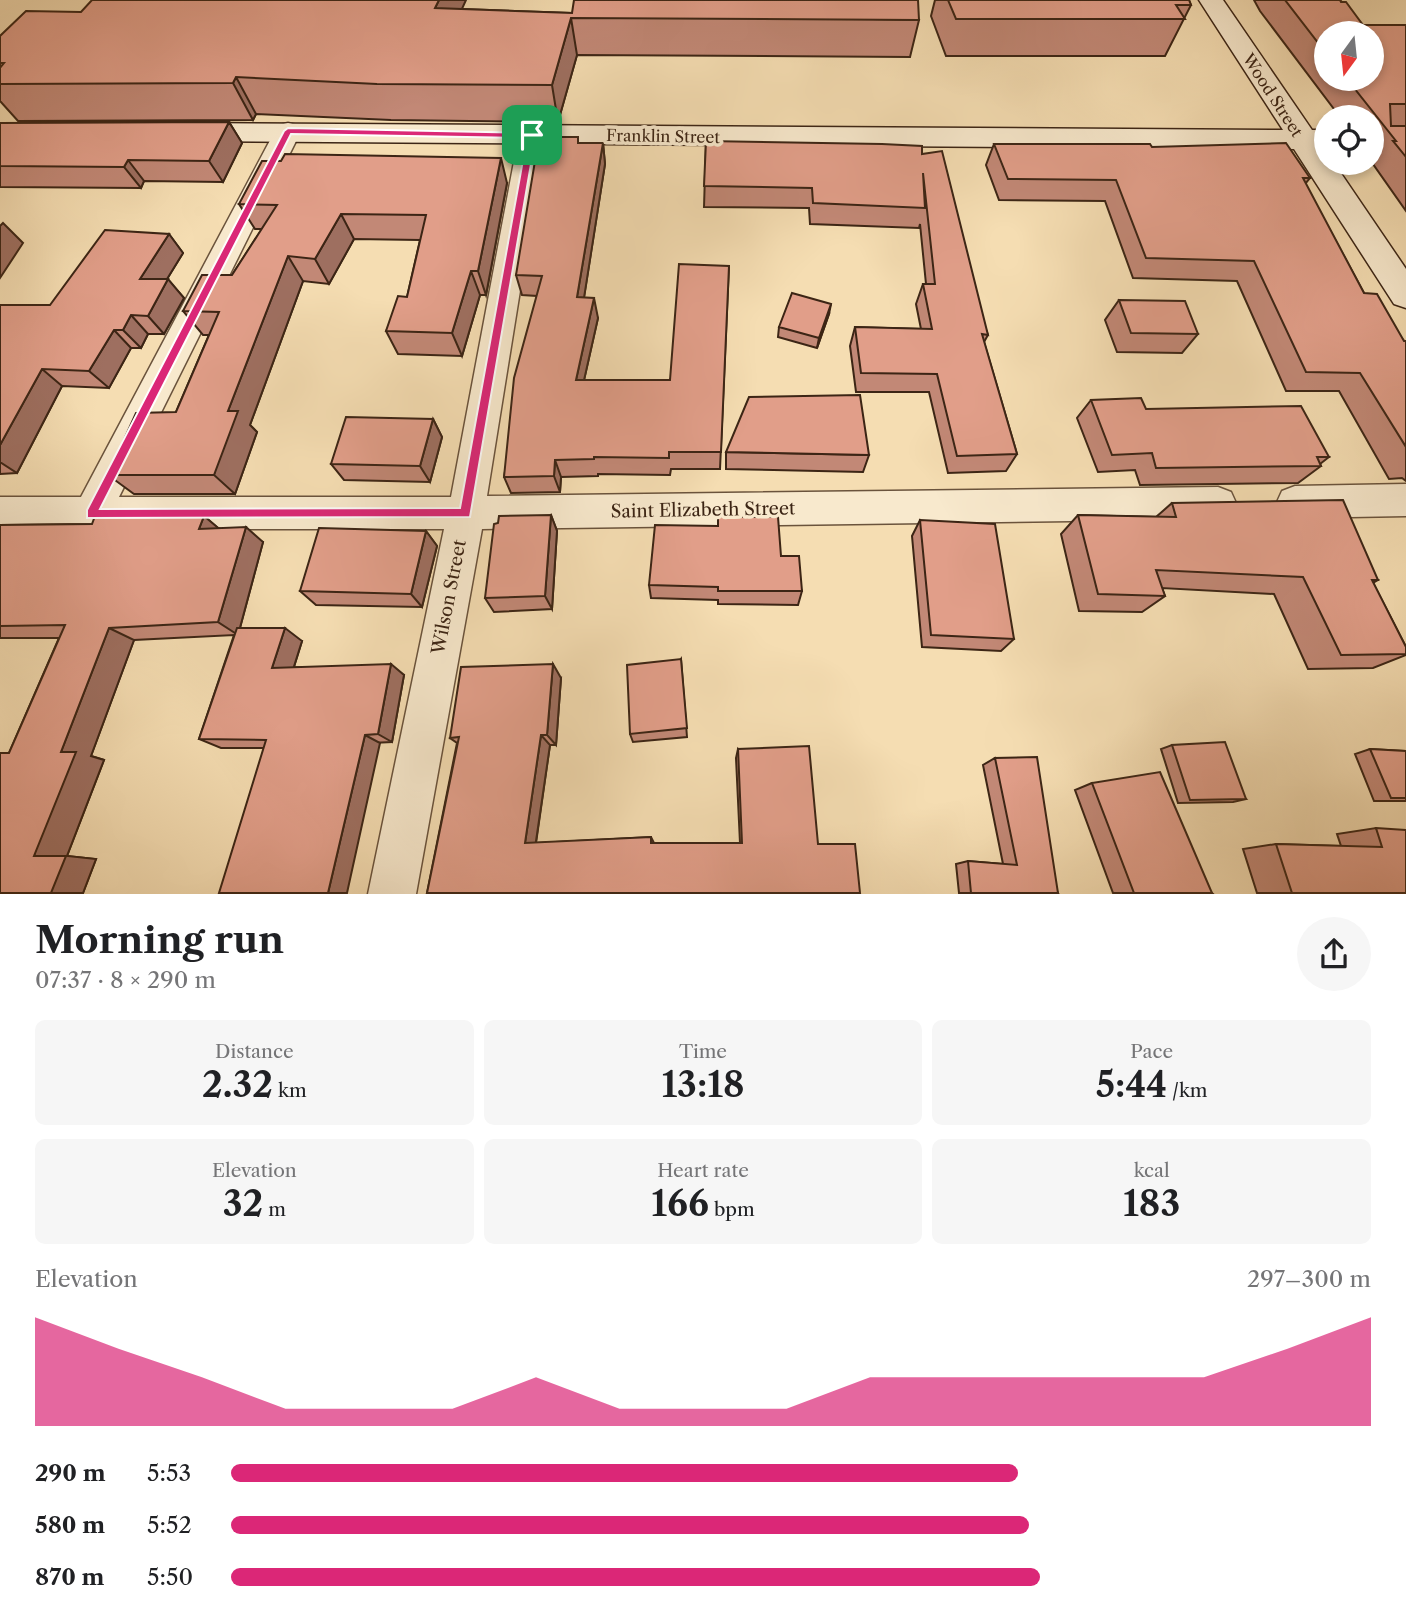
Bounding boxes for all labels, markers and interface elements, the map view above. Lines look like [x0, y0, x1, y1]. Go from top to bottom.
north arrow [1314, 21, 1384, 91]
map controls [1314, 21, 1384, 175]
street label: Wood Street [1238, 49, 1307, 141]
pin [502, 105, 562, 165]
button: locate [1314, 105, 1384, 175]
icon: arrive [513, 116, 551, 154]
street label: Franklin Street [606, 125, 720, 147]
street label: Saint Elizabeth Street [611, 497, 796, 523]
street label: Wilson Street [427, 537, 471, 657]
text: Morning run [35, 916, 284, 963]
button: share [1297, 917, 1371, 991]
text: 07:37 · 8 × 290 m [35, 966, 216, 994]
text: Distance [215, 1040, 294, 1063]
text: Time [679, 1040, 727, 1063]
text: Pace [1130, 1040, 1173, 1063]
text: 2.32 [202, 1063, 273, 1106]
text: 13:18 [661, 1063, 745, 1106]
text: 5:44 [1096, 1063, 1167, 1106]
text: km [273, 1079, 307, 1102]
text: /km [1167, 1079, 1208, 1102]
text: Elevation [212, 1159, 297, 1182]
text: Heart rate [657, 1159, 749, 1182]
text: kcal [1134, 1159, 1170, 1182]
text: 32 [223, 1182, 263, 1225]
text: 166 [651, 1182, 709, 1225]
text: 183 [1123, 1182, 1180, 1225]
text: m [263, 1198, 286, 1221]
text: bpm [709, 1198, 755, 1221]
text: Elevation [35, 1265, 138, 1293]
text: 297–300 m [1247, 1265, 1371, 1293]
text: 290 m [35, 1459, 106, 1487]
text: 5:53 [147, 1459, 191, 1487]
text: 580 m [35, 1511, 105, 1539]
text: 5:52 [147, 1511, 192, 1539]
text: 870 m [35, 1563, 105, 1591]
text: 5:50 [147, 1563, 193, 1591]

